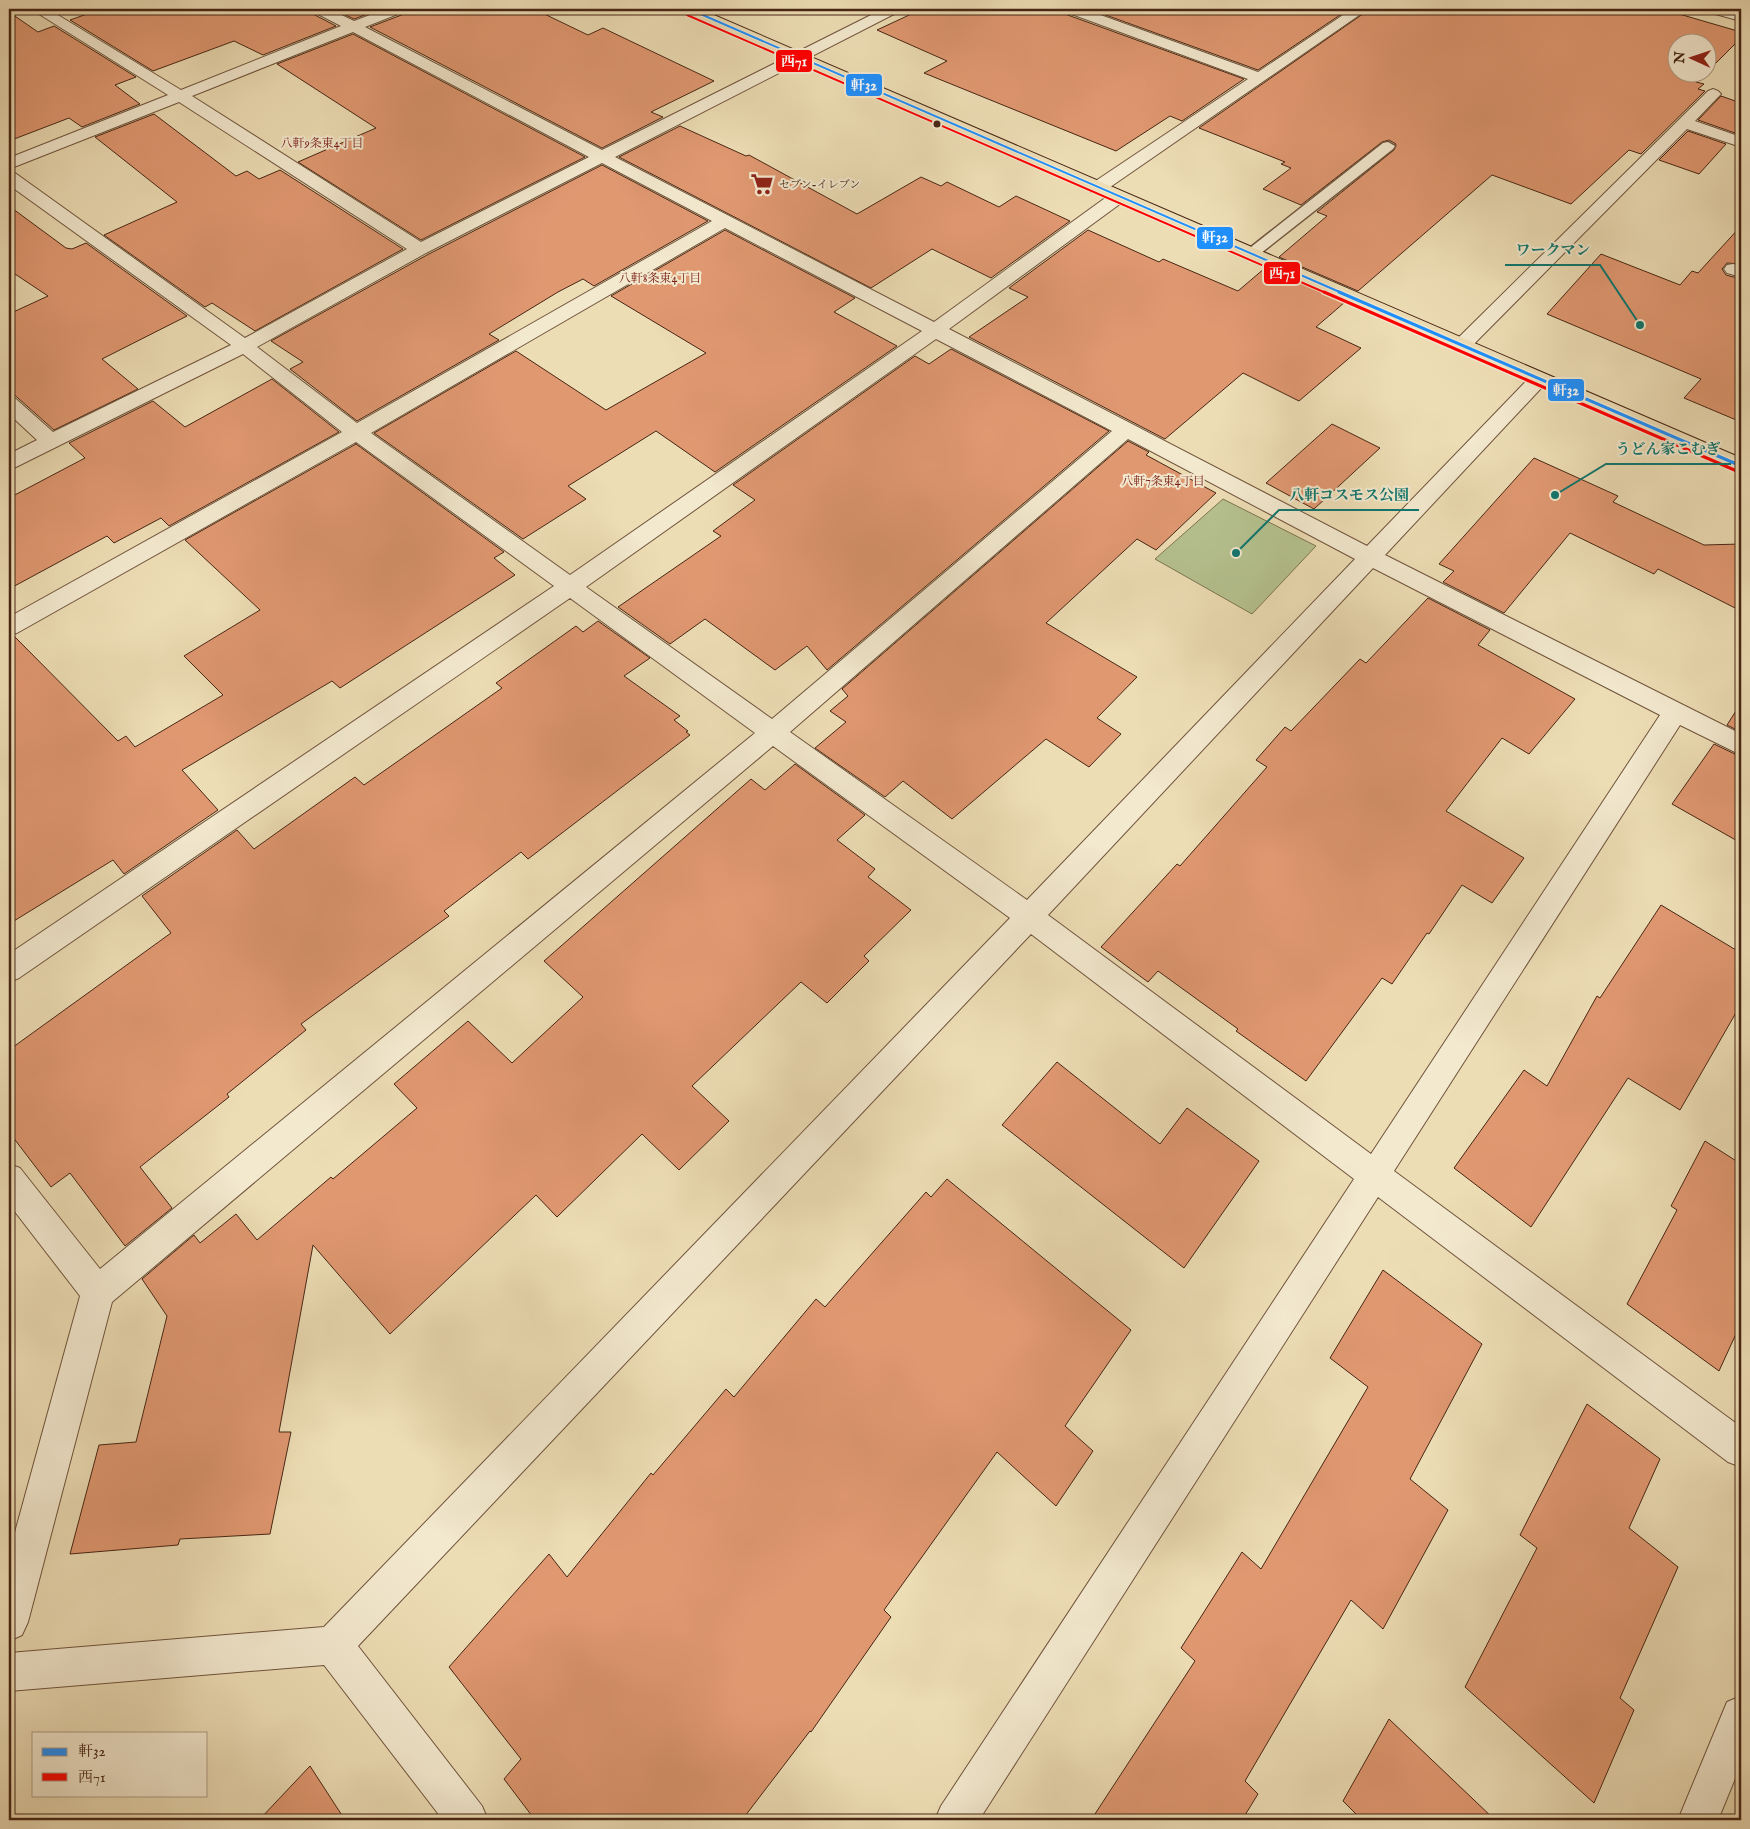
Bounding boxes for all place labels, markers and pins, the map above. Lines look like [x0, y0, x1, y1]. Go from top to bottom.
unlabelled marker [932, 119, 942, 129]
supermarket icon: セブン-イレブン [749, 171, 775, 197]
place label: セブン-イレブン [779, 178, 860, 192]
callout: ワークマン [1505, 235, 1600, 265]
callout: うどん家こむぎ [1606, 434, 1731, 464]
callout: 八軒コスモス公園 [1279, 480, 1419, 510]

